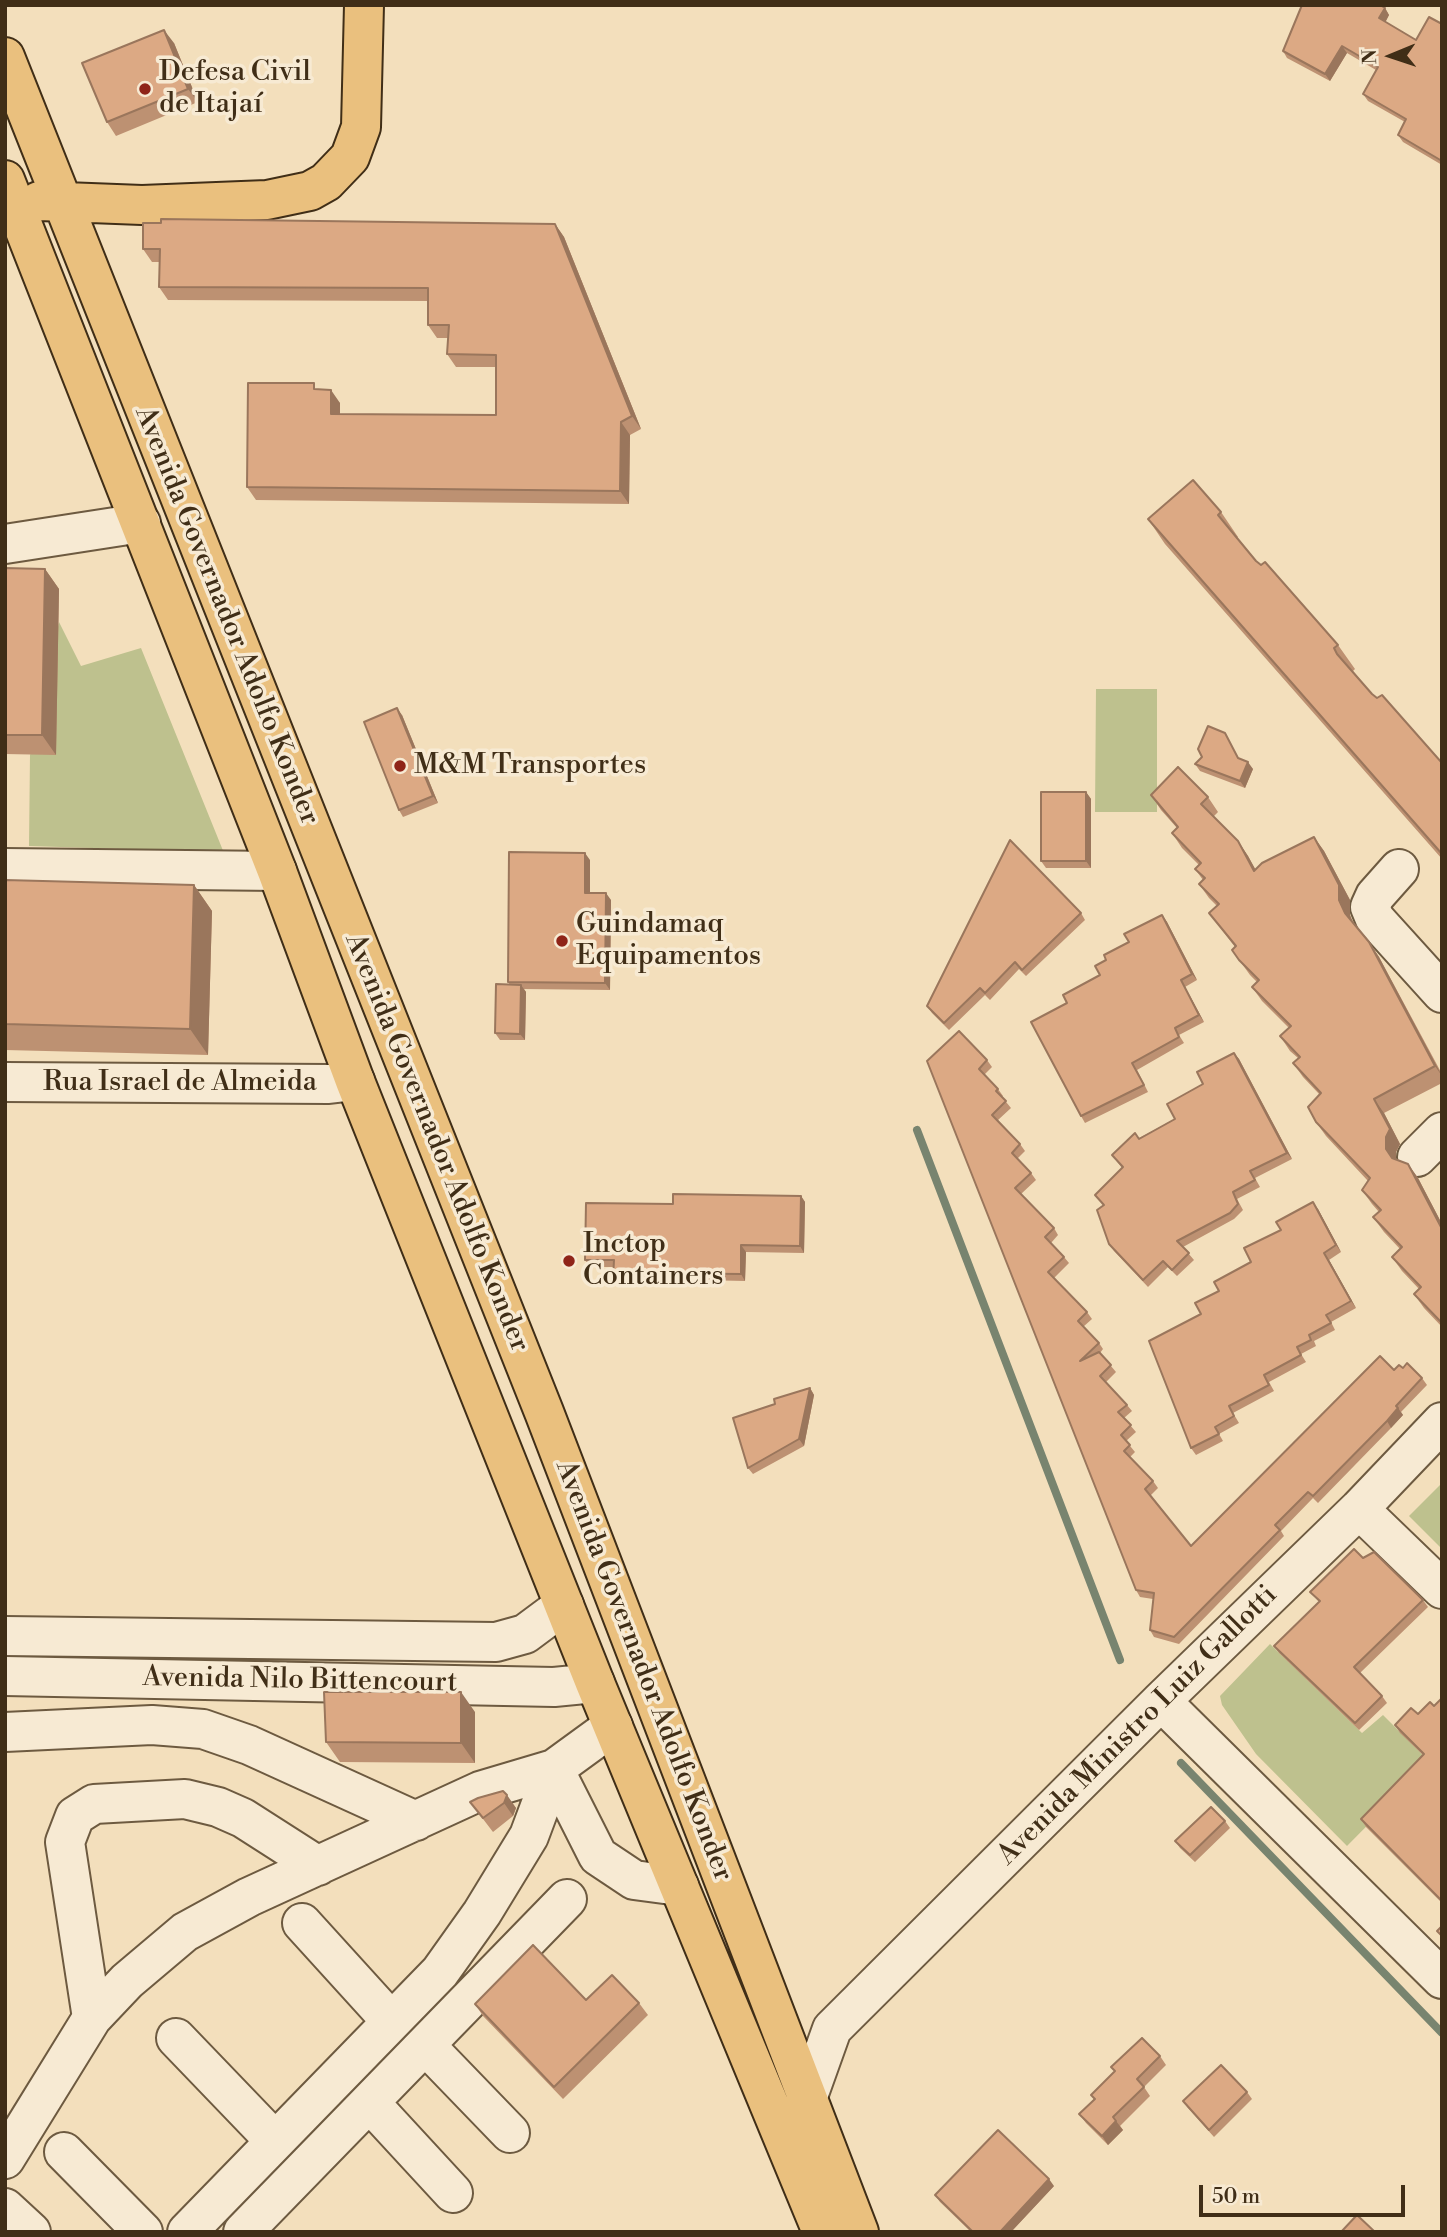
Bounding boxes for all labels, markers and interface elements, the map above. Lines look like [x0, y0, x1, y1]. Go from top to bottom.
north arrow [1356, 21, 1426, 91]
text: N [1358, 49, 1382, 65]
place label: Defesa Civil de Itajaí [159, 56, 311, 122]
marker: Defesa Civil de Itajaí [137, 81, 153, 97]
street label: Avenida Governador Adolfo Konder [126, 402, 326, 830]
place label: M&M Transportes [414, 749, 646, 783]
marker: M&M Transportes [392, 758, 408, 774]
place label: Guindamaq Equipamentos [576, 908, 761, 974]
street label: Avenida Governador Adolfo Konder [336, 929, 536, 1357]
marker: Guindamaq Equipamentos [554, 933, 570, 949]
street label: Rua Israel de Almeida [43, 1066, 317, 1100]
place label: Inctop Containers [583, 1228, 724, 1294]
marker: Inctop Containers [561, 1253, 577, 1269]
street label: Avenida Governador Adolfo Konder [547, 1456, 739, 1886]
street label: Avenida Ministro Luiz Gallotti [991, 1579, 1285, 1873]
street label: Avenida Nilo Bittencourt [142, 1661, 458, 1701]
scale bar [1202, 2170, 1408, 2214]
text: 50 m [1212, 2184, 1260, 2210]

